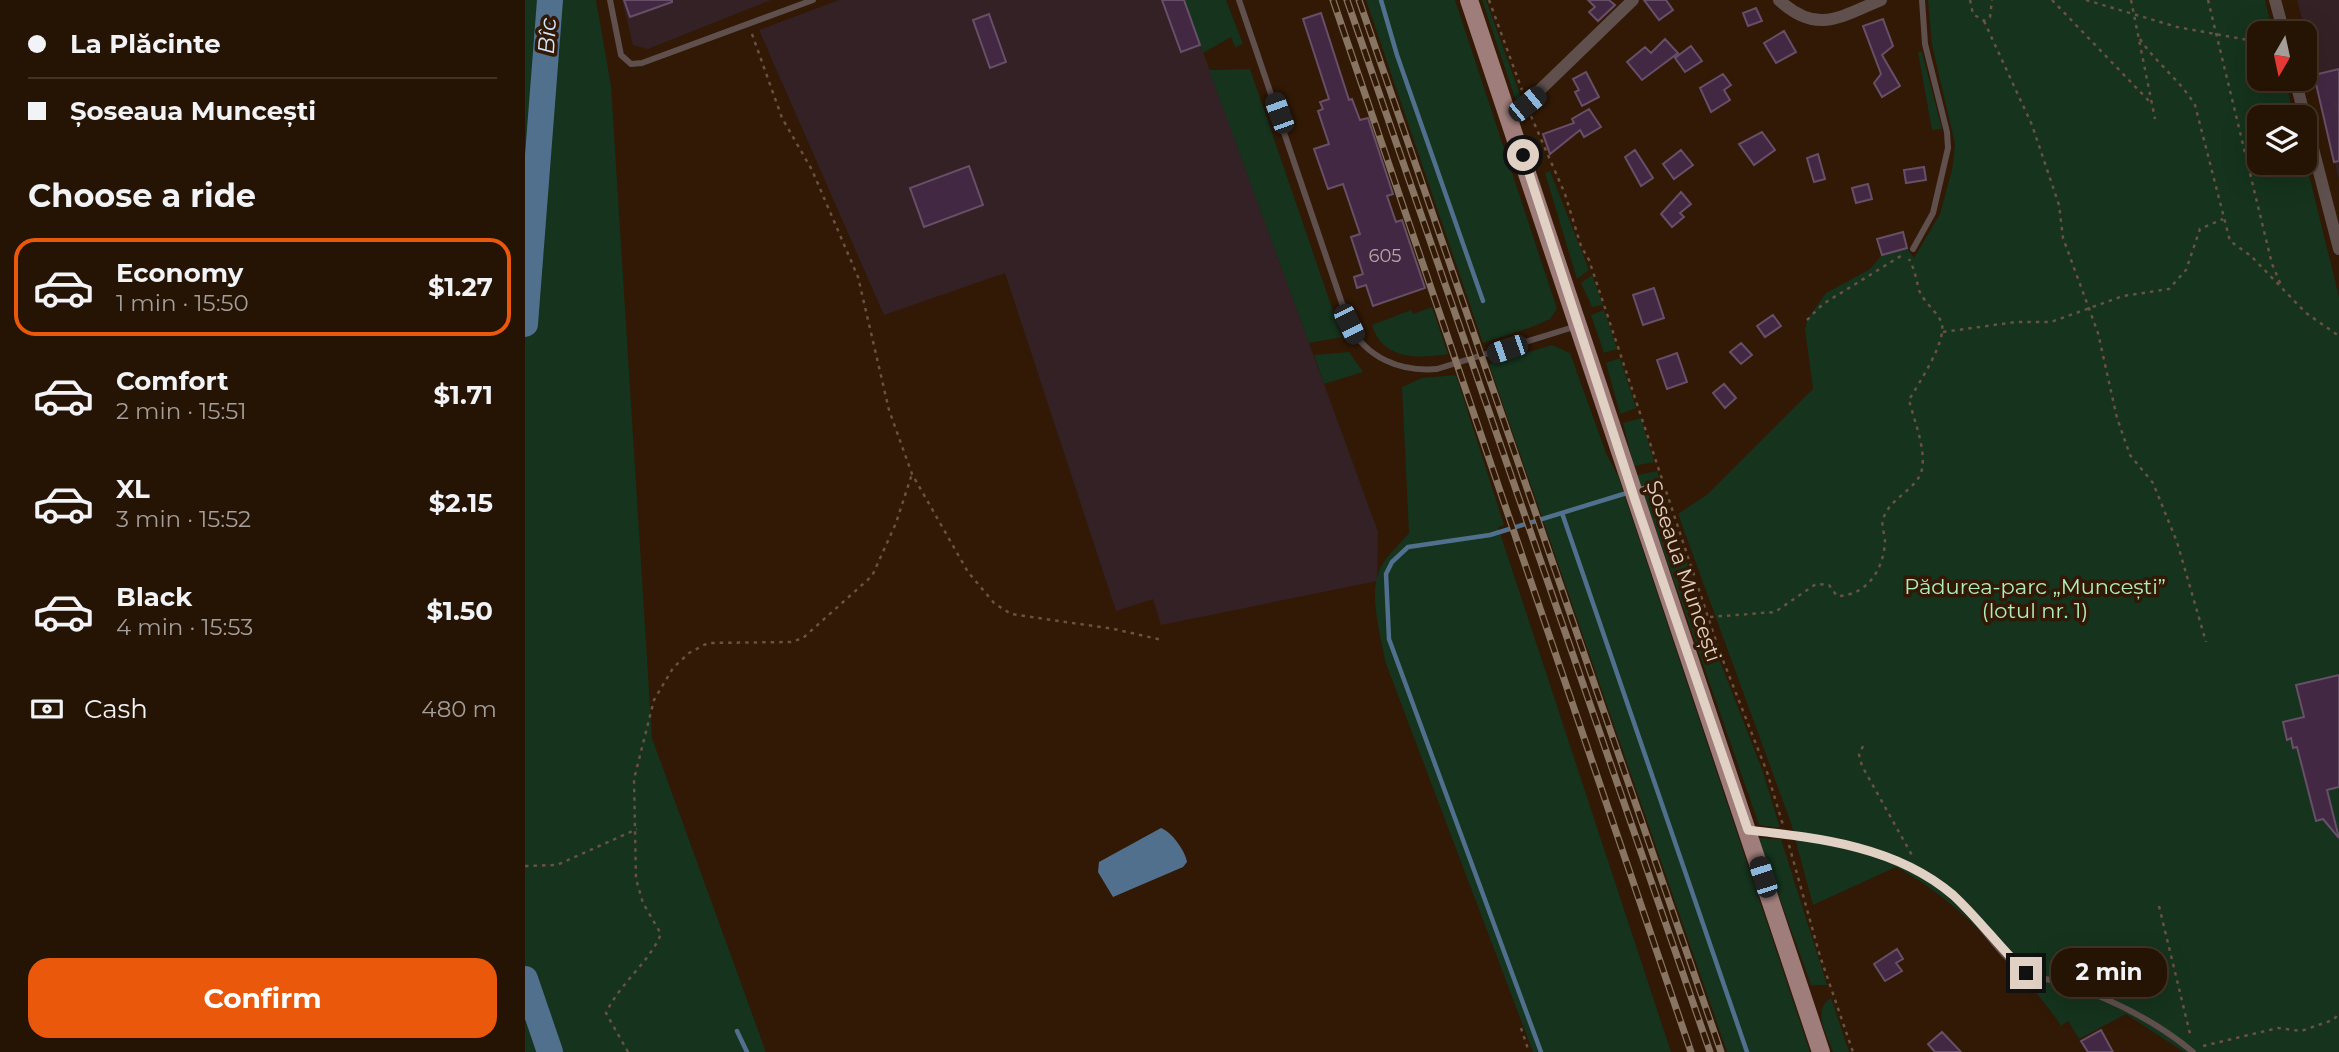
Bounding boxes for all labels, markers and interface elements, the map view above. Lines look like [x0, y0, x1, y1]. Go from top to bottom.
water label: Bîc [532, 17, 562, 55]
north arrow [2247, 21, 2317, 91]
map controls [2247, 21, 2317, 175]
text: La Plăcinte [70, 28, 221, 60]
car [1505, 83, 1550, 125]
car [1262, 90, 1297, 136]
text: Șoseaua Muncești [70, 95, 316, 127]
button: layers [2247, 105, 2317, 175]
route start [1507, 139, 1539, 171]
text: Choose a ride [28, 176, 256, 215]
house number: 605 [1368, 245, 1402, 267]
icon: car [32, 256, 95, 319]
text: Economy [116, 257, 243, 289]
text: $1.27 [428, 271, 493, 303]
text: 1 min · 15:50 [116, 289, 249, 317]
car [1331, 301, 1368, 347]
car [1484, 332, 1531, 366]
icon: car [32, 364, 95, 427]
text: Comfort [116, 365, 228, 397]
text: $1.71 [434, 379, 493, 411]
text: 2 min · 15:51 [116, 397, 247, 425]
icon: car [32, 472, 95, 535]
text: XL [116, 473, 150, 505]
street label: Șoseaua Muncești [1640, 477, 1727, 665]
text: $2.15 [429, 487, 493, 519]
text: 3 min · 15:52 [116, 505, 251, 533]
park label: Pădurea-parc „Muncești” (lotul nr. 1) [1904, 574, 2166, 623]
icon: car [32, 580, 95, 643]
text: Black [116, 581, 192, 613]
text: $1.50 [427, 595, 493, 627]
text: 4 min · 15:53 [116, 613, 253, 641]
icon: cash [28, 690, 66, 728]
text: Cash [84, 693, 148, 725]
text: 480 m [421, 695, 497, 723]
car [1747, 854, 1780, 900]
callout: 2 min [2051, 948, 2166, 998]
route end [2010, 957, 2042, 989]
button: Confirm [28, 958, 497, 1038]
text: 2 min [2075, 958, 2143, 986]

